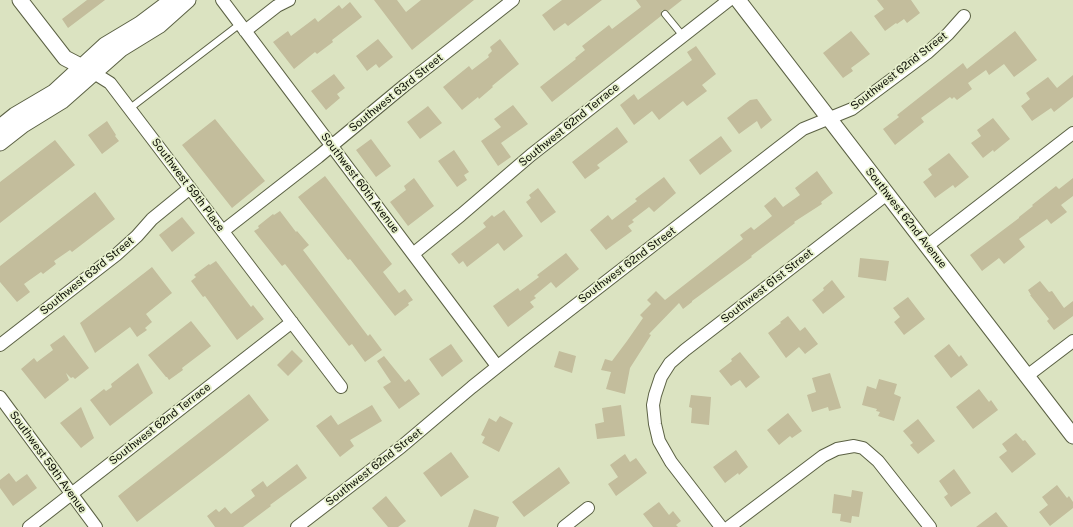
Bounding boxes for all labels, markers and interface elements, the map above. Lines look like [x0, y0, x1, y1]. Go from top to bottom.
street label: Southwest 62nd Street [848, 29, 950, 113]
street label: Southwest 63rd Street [346, 51, 446, 135]
street label: Southwest 62nd Terrace [516, 81, 622, 169]
street label: Southwest 60th Avenue [318, 130, 402, 236]
street label: Southwest 59th Place [149, 136, 227, 234]
street label: Southwest 62nd Avenue [863, 165, 949, 271]
street label: Southwest 62nd Street [576, 224, 678, 306]
street label: Southwest 63rd Street [37, 234, 137, 318]
street label: Southwest 61st Street [718, 246, 816, 326]
street label: Southwest 62nd Terrace [107, 380, 213, 468]
street label: Southwest 59th Avenue [7, 409, 89, 515]
street label: Southwest 62nd Street [323, 425, 425, 509]

